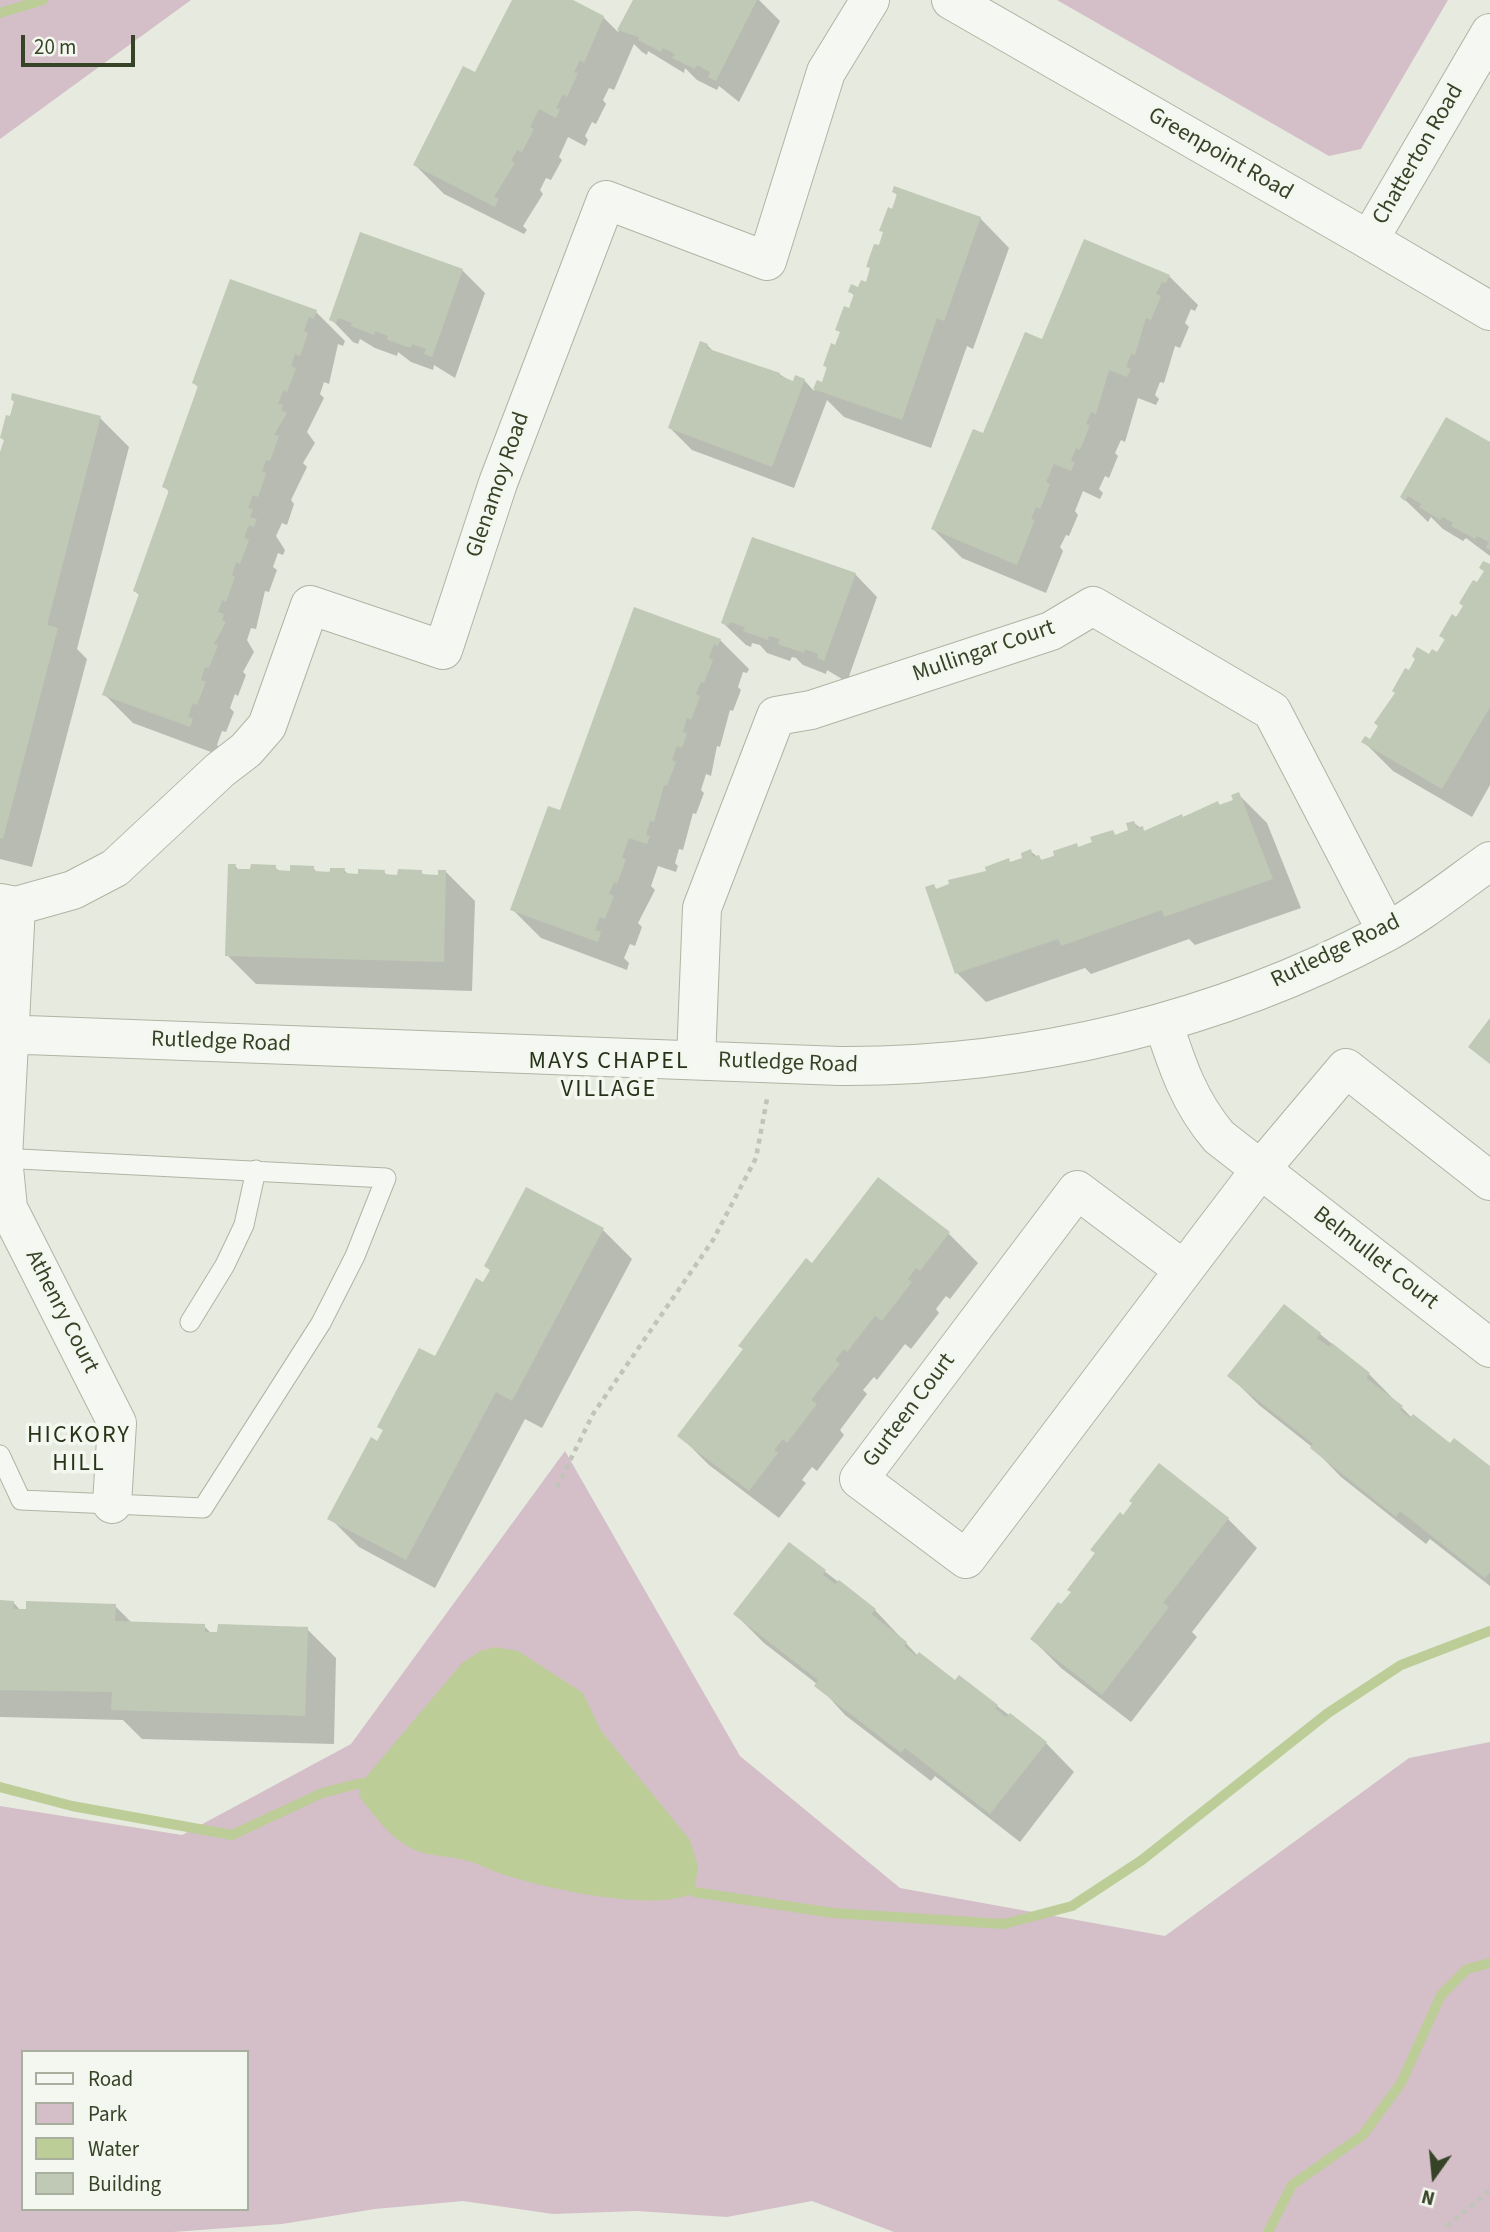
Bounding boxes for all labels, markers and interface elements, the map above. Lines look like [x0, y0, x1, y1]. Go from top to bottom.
scale bar [24, 21, 138, 65]
text: 20 m [34, 32, 76, 62]
street label: Chatterton Road [1368, 80, 1470, 230]
street label: Greenpoint Road [1143, 102, 1297, 208]
street label: Glenamoy Road [461, 409, 537, 561]
street label: Mullingar Court [909, 615, 1059, 689]
street label: Rutledge Road [1267, 909, 1405, 995]
street label: Rutledge Road [151, 1027, 291, 1059]
street label: Rutledge Road [718, 1048, 858, 1080]
district label: MAYS CHAPEL VILLAGE [530, 1049, 688, 1105]
street label: Belmullet Court [1307, 1201, 1443, 1317]
street label: Athenry Court [18, 1246, 104, 1378]
street label: Gurteen Court [858, 1348, 962, 1474]
district label: HICKORY HILL [28, 1423, 130, 1479]
legend [21, 2050, 248, 2211]
text: Road [88, 2064, 133, 2094]
text: Park [88, 2099, 127, 2129]
text: Water [88, 2134, 139, 2164]
north arrow [1399, 2141, 1469, 2211]
text: Building [88, 2169, 161, 2199]
text: N [1419, 2182, 1438, 2211]

